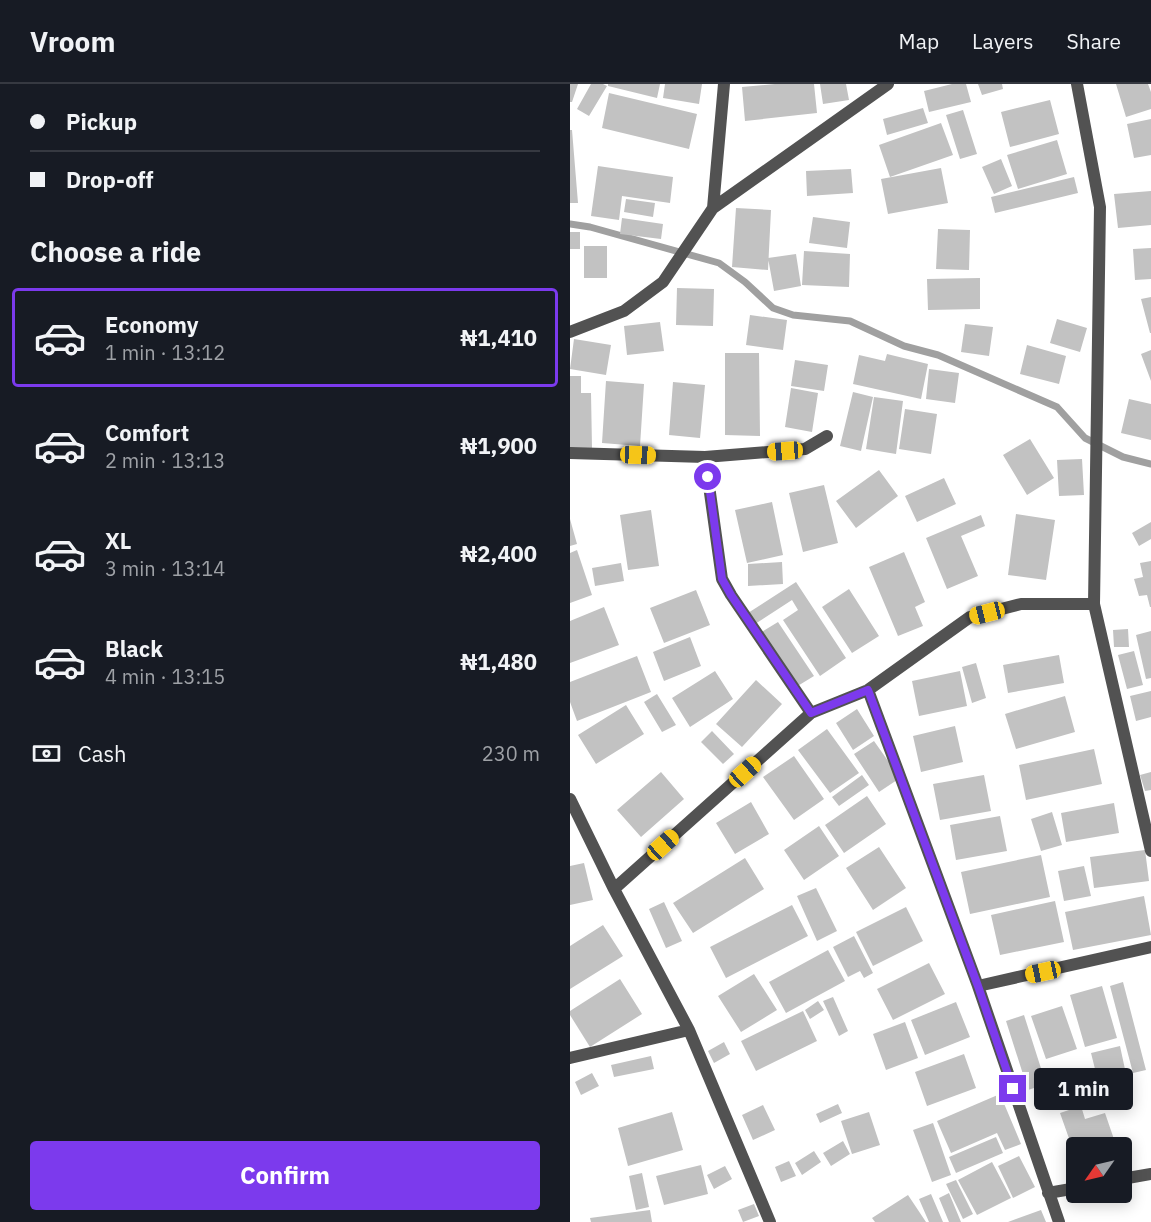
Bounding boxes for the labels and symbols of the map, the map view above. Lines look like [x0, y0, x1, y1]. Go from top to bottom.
car [766, 441, 804, 461]
car [620, 445, 656, 465]
route start [694, 463, 721, 490]
car [967, 600, 1007, 626]
car [726, 753, 764, 791]
car [644, 826, 682, 864]
car [1024, 959, 1062, 985]
callout: 1 min [1034, 1068, 1133, 1110]
route end [999, 1075, 1026, 1102]
north arrow [1066, 1137, 1132, 1203]

